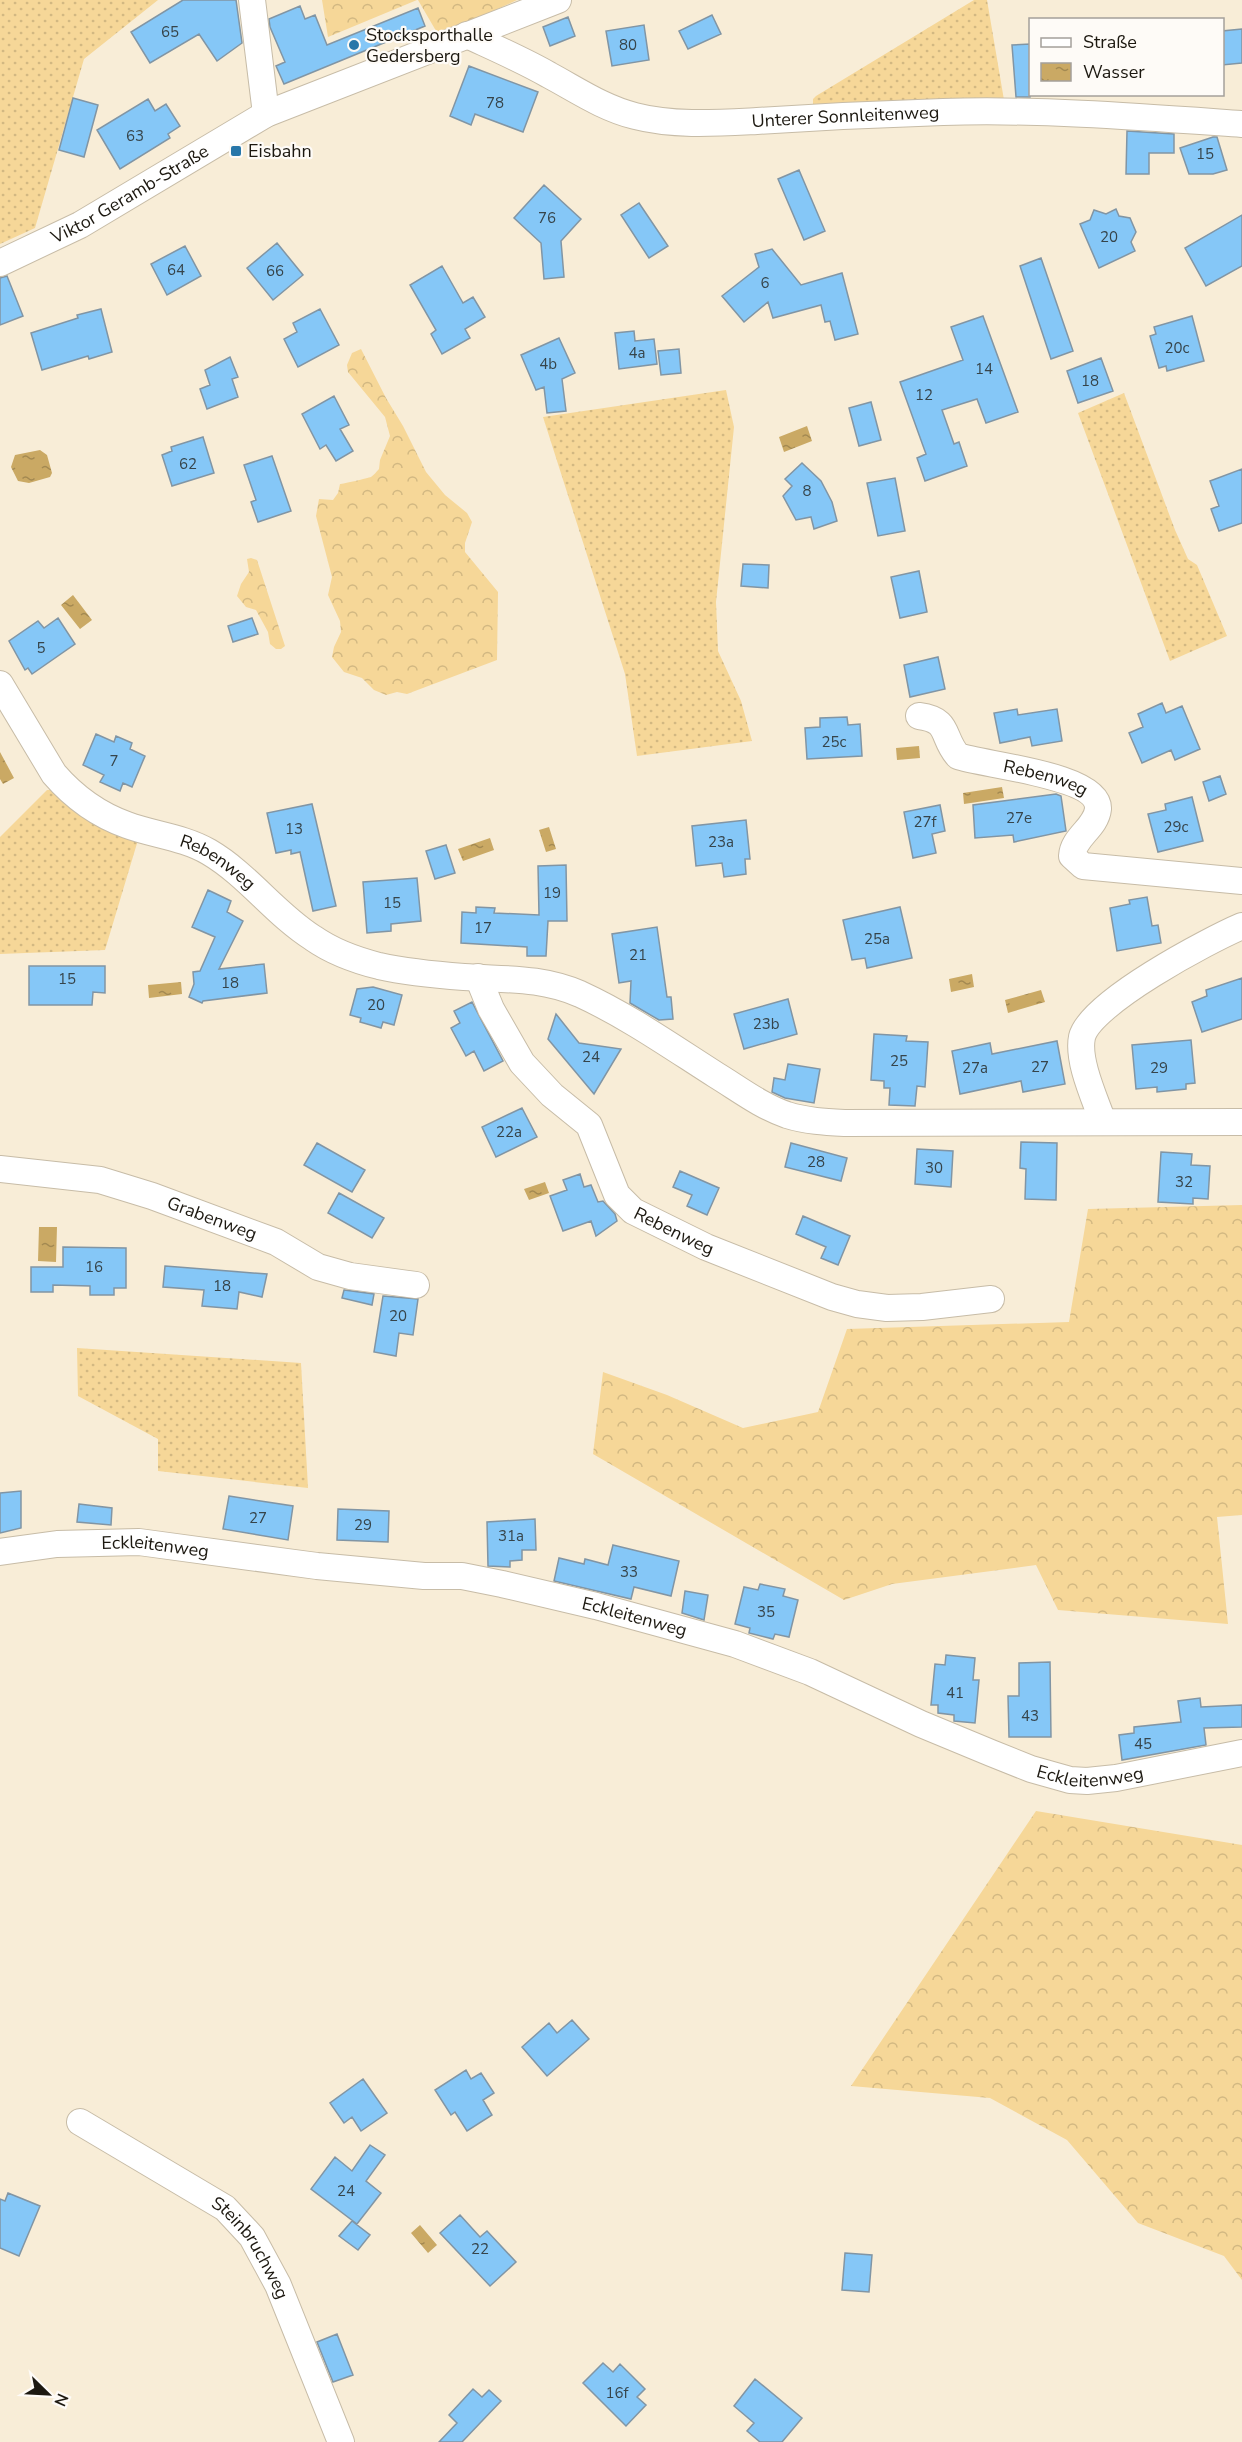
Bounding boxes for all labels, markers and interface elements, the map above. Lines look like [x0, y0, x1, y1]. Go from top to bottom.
legend [1029, 18, 1224, 96]
house number: 65 [161, 22, 179, 42]
place label: Stocksporthalle Gedersberg [366, 23, 493, 68]
text: Straße [1083, 30, 1137, 54]
house number: 80 [619, 35, 637, 55]
marker: Stocksporthalle Gedersberg [347, 38, 361, 52]
text: Wasser [1083, 60, 1145, 84]
house number: 78 [486, 93, 504, 113]
street label: Unterer Sonnleitenweg [751, 100, 940, 133]
house number: 63 [126, 126, 144, 146]
street label: Viktor Geramb-Straße [46, 139, 213, 250]
place label: Eisbahn [248, 139, 312, 163]
marker: Eisbahn [229, 144, 243, 158]
house number: 15 [1196, 144, 1214, 164]
house number: 76 [538, 208, 556, 228]
house number: 20 [1100, 227, 1118, 247]
house number: 64 [167, 260, 185, 280]
house number: 66 [266, 261, 284, 281]
house number: 6 [760, 273, 770, 293]
house number: 20c [1165, 338, 1190, 358]
house number: 4a [629, 343, 645, 363]
house number: 4b [539, 354, 557, 374]
house number: 14 [975, 359, 993, 379]
house number: 18 [1081, 371, 1099, 391]
house number: 12 [915, 385, 933, 405]
house number: 62 [179, 454, 197, 474]
house number: 8 [802, 481, 812, 501]
house number: 5 [36, 638, 46, 658]
house number: 25c [822, 732, 847, 752]
house number: 7 [109, 751, 119, 771]
street label: Rebenweg [1001, 754, 1093, 802]
house number: 27e [1006, 808, 1032, 828]
house number: 27f [914, 812, 938, 832]
house number: 29c [1164, 817, 1189, 837]
house number: 13 [285, 819, 303, 839]
street label: Rebenweg [177, 829, 261, 895]
house number: 23a [708, 832, 734, 852]
house number: 19 [543, 883, 561, 903]
house number: 15 [383, 893, 401, 913]
house number: 17 [474, 918, 492, 938]
house number: 25a [864, 929, 890, 949]
house number: 21 [629, 945, 647, 965]
house number: 15 [58, 969, 76, 989]
house number: 18 [221, 973, 239, 993]
house number: 20 [367, 995, 385, 1015]
house number: 23b [753, 1014, 780, 1034]
house number: 24 [582, 1047, 600, 1067]
house number: 25 [890, 1051, 908, 1071]
house number: 27 [1031, 1057, 1049, 1077]
house number: 27a [962, 1058, 988, 1078]
house number: 29 [1150, 1058, 1168, 1078]
house number: 22a [496, 1122, 522, 1142]
house number: 28 [807, 1152, 825, 1172]
house number: 30 [925, 1158, 943, 1178]
house number: 32 [1175, 1172, 1193, 1192]
street label: Grabenweg [164, 1191, 260, 1246]
street label: Rebenweg [630, 1201, 718, 1261]
house number: 16 [85, 1257, 103, 1277]
house number: 18 [213, 1276, 231, 1296]
house number: 20 [389, 1306, 407, 1326]
house number: 27 [249, 1508, 267, 1528]
house number: 29 [354, 1515, 372, 1535]
house number: 31a [498, 1526, 524, 1546]
street label: Eckleitenweg [101, 1530, 210, 1563]
house number: 33 [620, 1562, 638, 1582]
street label: Eckleitenweg [580, 1591, 690, 1642]
house number: 35 [757, 1602, 775, 1622]
house number: 41 [946, 1683, 964, 1703]
house number: 43 [1021, 1706, 1039, 1726]
house number: 45 [1134, 1734, 1152, 1754]
street label: Eckleitenweg [1034, 1759, 1145, 1793]
house number: 24 [337, 2181, 355, 2201]
street label: Steinbruchweg [207, 2191, 294, 2303]
house number: 22 [471, 2239, 489, 2259]
north arrow [18, 2364, 78, 2424]
house number: 16f [606, 2383, 630, 2403]
text: N [48, 2390, 73, 2410]

